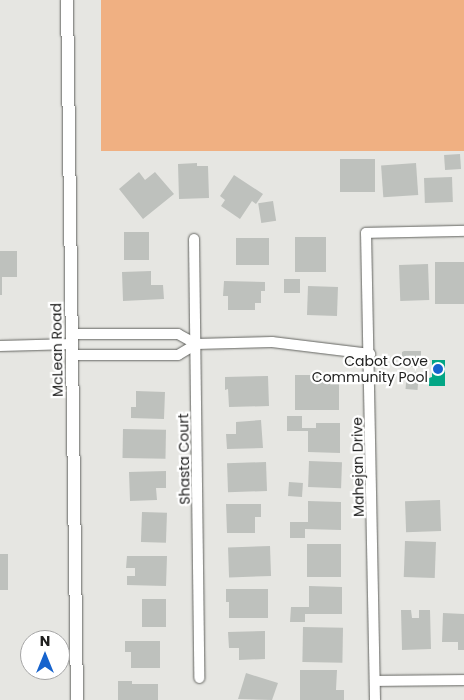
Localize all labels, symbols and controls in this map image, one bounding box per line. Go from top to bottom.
street label: McLean Road [48,303,66,397]
place label: Cabot Cove Community Pool [312,353,428,386]
marker: Cabot Cove Community Pool [432,363,444,375]
street label: Shasta Court [175,413,193,505]
street label: Mahejan Drive [349,417,367,517]
north arrow [20,630,70,680]
text: N [40,631,50,651]

